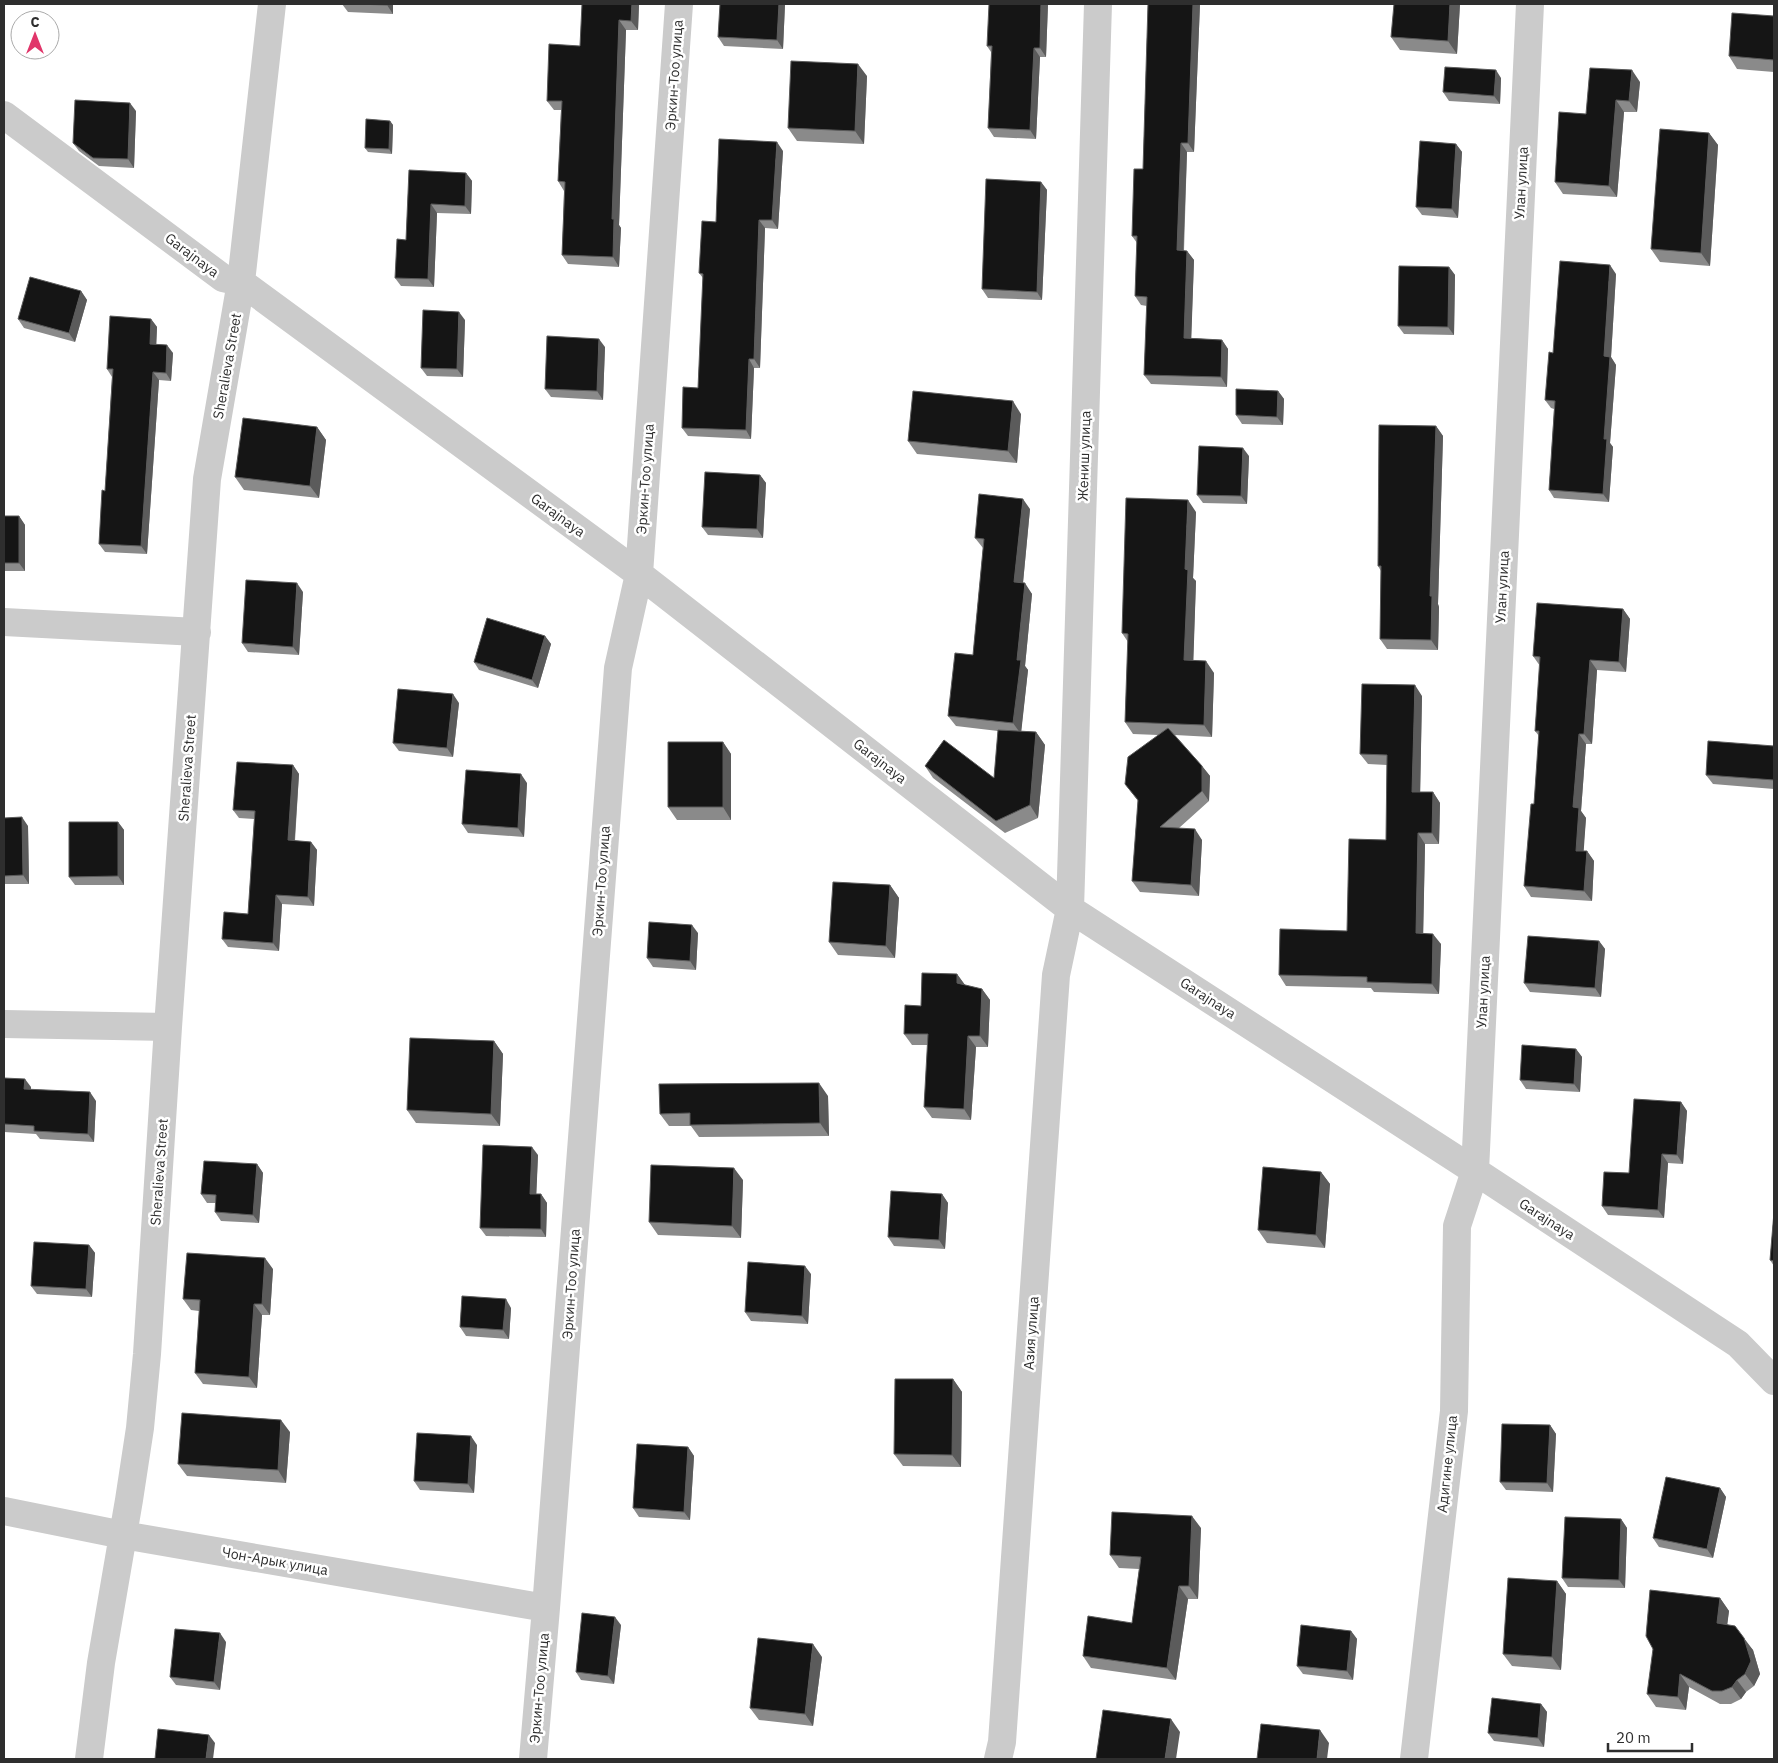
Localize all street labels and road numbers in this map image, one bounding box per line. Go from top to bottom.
street label: Эркин-Тоо улица [661,19,687,131]
street label: Улан улица [1510,145,1532,220]
street label: Garajnaya [161,229,223,281]
street label: Sheralieva Street [209,312,245,420]
street label: Жениш улица [1073,410,1095,502]
street label: Эркин-Тоо улица [632,423,658,535]
street label: Garajnaya [527,489,589,541]
street label: Улан улица [1491,549,1513,624]
street label: Sheralieva Street [174,714,200,822]
street label: Garajnaya [850,735,911,788]
street label: Эркин-Тоо улица [588,825,614,937]
street label: Улан улица [1472,954,1494,1029]
street label: Garajnaya [1177,973,1240,1023]
street label: Sheralieva Street [146,1118,172,1226]
street label: Garajnaya [1516,1194,1579,1244]
street label: Эркин-Тоо улица [558,1228,584,1340]
street label: Азия улица [1019,1295,1043,1370]
street label: Адигине улица [1433,1414,1461,1514]
street label: Чон-Арык улица [221,1543,330,1579]
street label: Эркин-Тоо улица [525,1631,553,1744]

